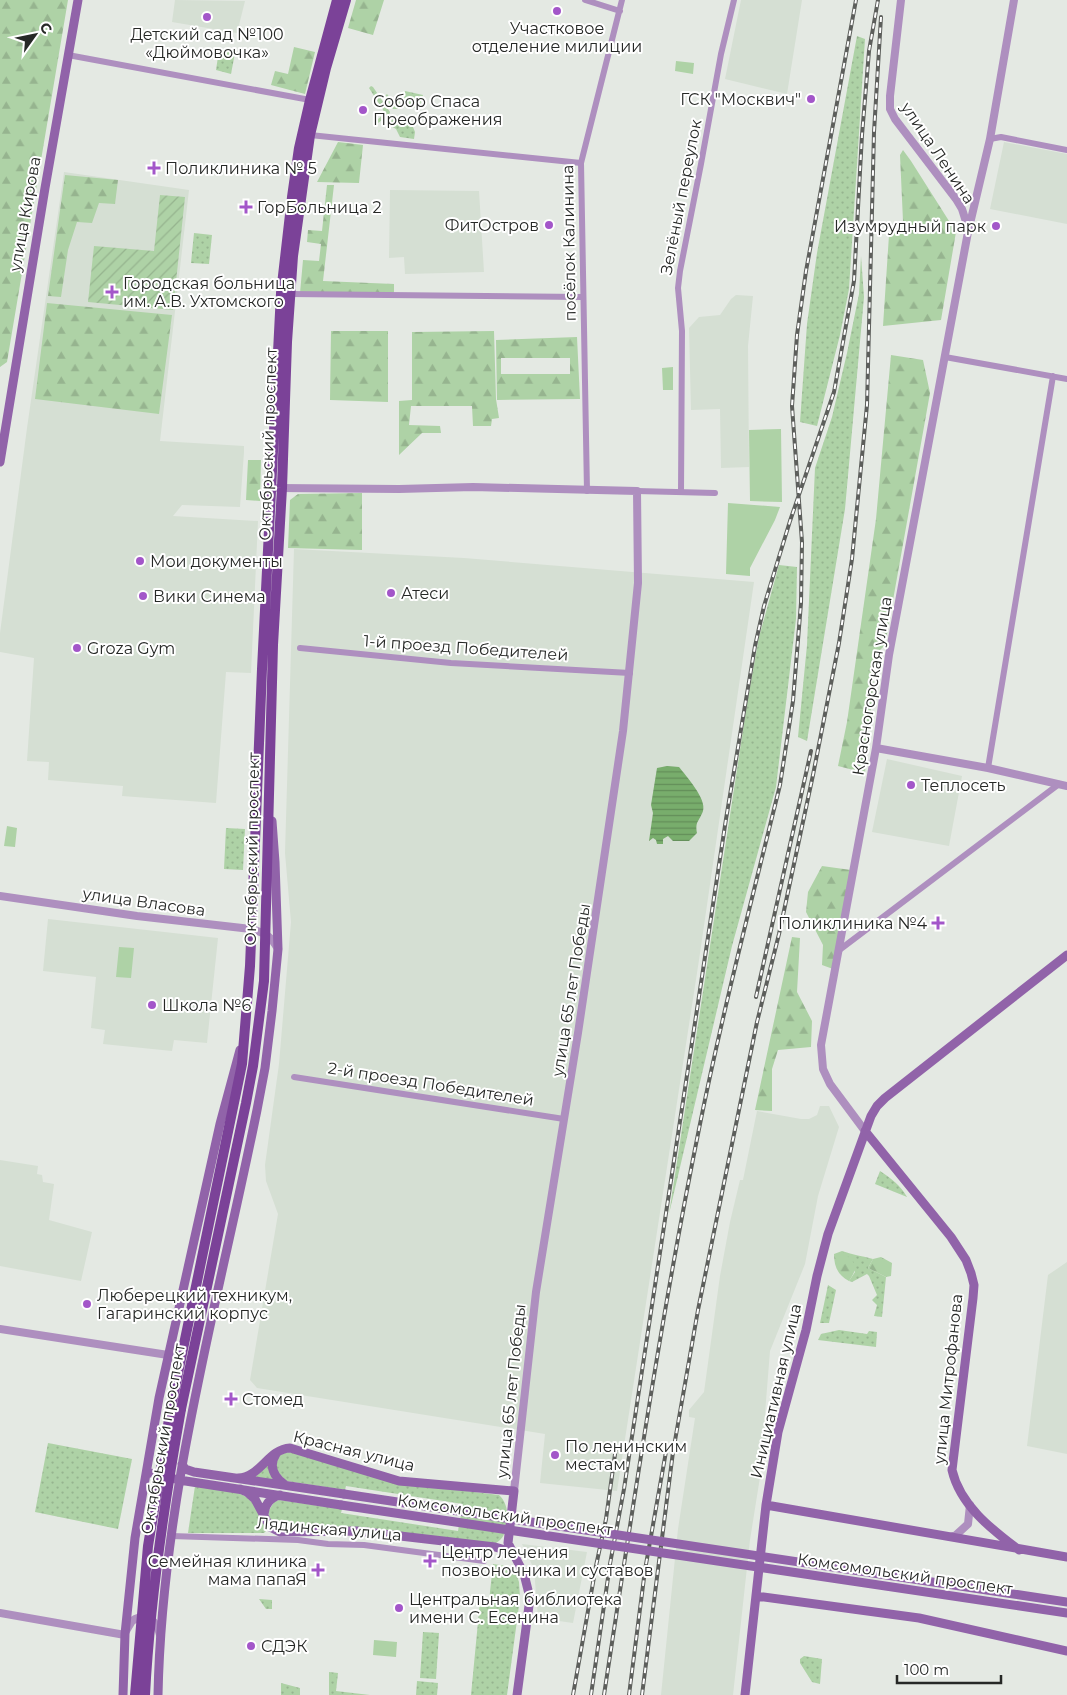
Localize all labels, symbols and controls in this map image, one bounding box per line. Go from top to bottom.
marker: Участковое отделение милиции [551,5,563,17]
north arrow [10,10,60,60]
marker: Детский сад №100 «Дюймовочка» [201,11,213,23]
text: С [36,19,56,37]
place label: Участковое отделение милиции [472,19,642,56]
place label: Детский сад №100 «Дюймовочка» [130,25,284,62]
place label: ГСК "Москвич" [680,90,801,109]
place label: Собор Спаса Преображения [373,92,502,129]
marker: ГСК "Москвич" [805,93,817,105]
street label: улица Ленина [896,98,979,207]
marker: Собор Спаса Преображения [357,104,369,116]
street label: Зелёный переулок [657,117,706,276]
street label: улица Кирова [5,155,44,274]
place label: Поликлиника № 5 [165,159,317,178]
marker: Поликлиника № 5 [147,161,161,175]
street label: посёлок Калинина [558,165,580,321]
place label: ГорБольница 2 [257,198,382,217]
marker: ГорБольница 2 [239,200,253,214]
place label: ФитОстров [445,216,539,235]
place label: Изумрудный парк [834,217,987,236]
marker: ФитОстров [543,219,555,231]
marker: Изумрудный парк [990,220,1002,232]
place label: Городская больница им. А.В. Ухтомского [123,274,295,311]
marker: Городская больница им. А.В. Ухтомского [105,285,119,299]
street label: Октябрьский проспект [255,347,281,541]
place label: Мои документы [150,552,283,571]
marker: Мои документы [134,555,146,567]
place label: Атеси [401,584,449,603]
place label: Вики Синема [153,587,266,606]
marker: Атеси [385,587,397,599]
marker: Вики Синема [137,590,149,602]
street label: Красногорская улица [848,595,896,777]
street label: 1-й проезд Победителей [363,631,569,665]
place label: Groza Gym [87,639,175,658]
marker: Groza Gym [71,642,83,654]
street label: Октябрьский проспект [241,752,263,946]
place label: Теплосеть [921,776,1005,795]
marker: Теплосеть [905,779,917,791]
street label: улица Власова [80,884,207,920]
street label: улица 65 лет Победы [548,902,594,1079]
place label: Поликлиника №4 [778,914,927,933]
marker: Поликлиника №4 [931,916,945,930]
place label: Школа №6 [162,996,252,1015]
marker: Школа №6 [146,999,158,1011]
street label: 2-й проезд Победителей [327,1058,535,1110]
place label: Люберецкий техникум, Гагаринский корпус [97,1286,292,1323]
street label: улица Митрофанова [930,1293,966,1466]
marker: Люберецкий техникум, Гагаринский корпус [81,1298,93,1310]
street label: Инициативная улица [747,1302,805,1480]
street label: улица 65 лет Победы [492,1303,530,1480]
street label: Октябрьский проспект [137,1342,189,1536]
place label: Стомед [242,1390,303,1409]
marker: Стомед [224,1392,238,1406]
street label: Красная улица [291,1427,417,1475]
place label: По ленинским местам [565,1437,687,1474]
marker: По ленинским местам [549,1449,561,1461]
street label: Комсомольский проспект [396,1490,614,1540]
street label: Лядинская улица [256,1513,402,1545]
place label: Центр лечения позвоночника и суставов [441,1543,654,1580]
street label: Комсомольский проспект [796,1549,1014,1599]
place label: Семейная клиника мама папаЯ [148,1552,307,1589]
marker: Центр лечения позвоночника и суставов [423,1554,437,1568]
marker: Семейная клиника мама папаЯ [311,1563,325,1577]
place label: Центральная библиотека имени С. Есенина [409,1590,622,1627]
marker: Центральная библиотека имени С. Есенина [393,1602,405,1614]
place label: СДЭК [261,1637,307,1656]
marker: СДЭК [245,1640,257,1652]
scale bar [897,1652,1001,1684]
text: 100 m [904,1660,949,1679]

